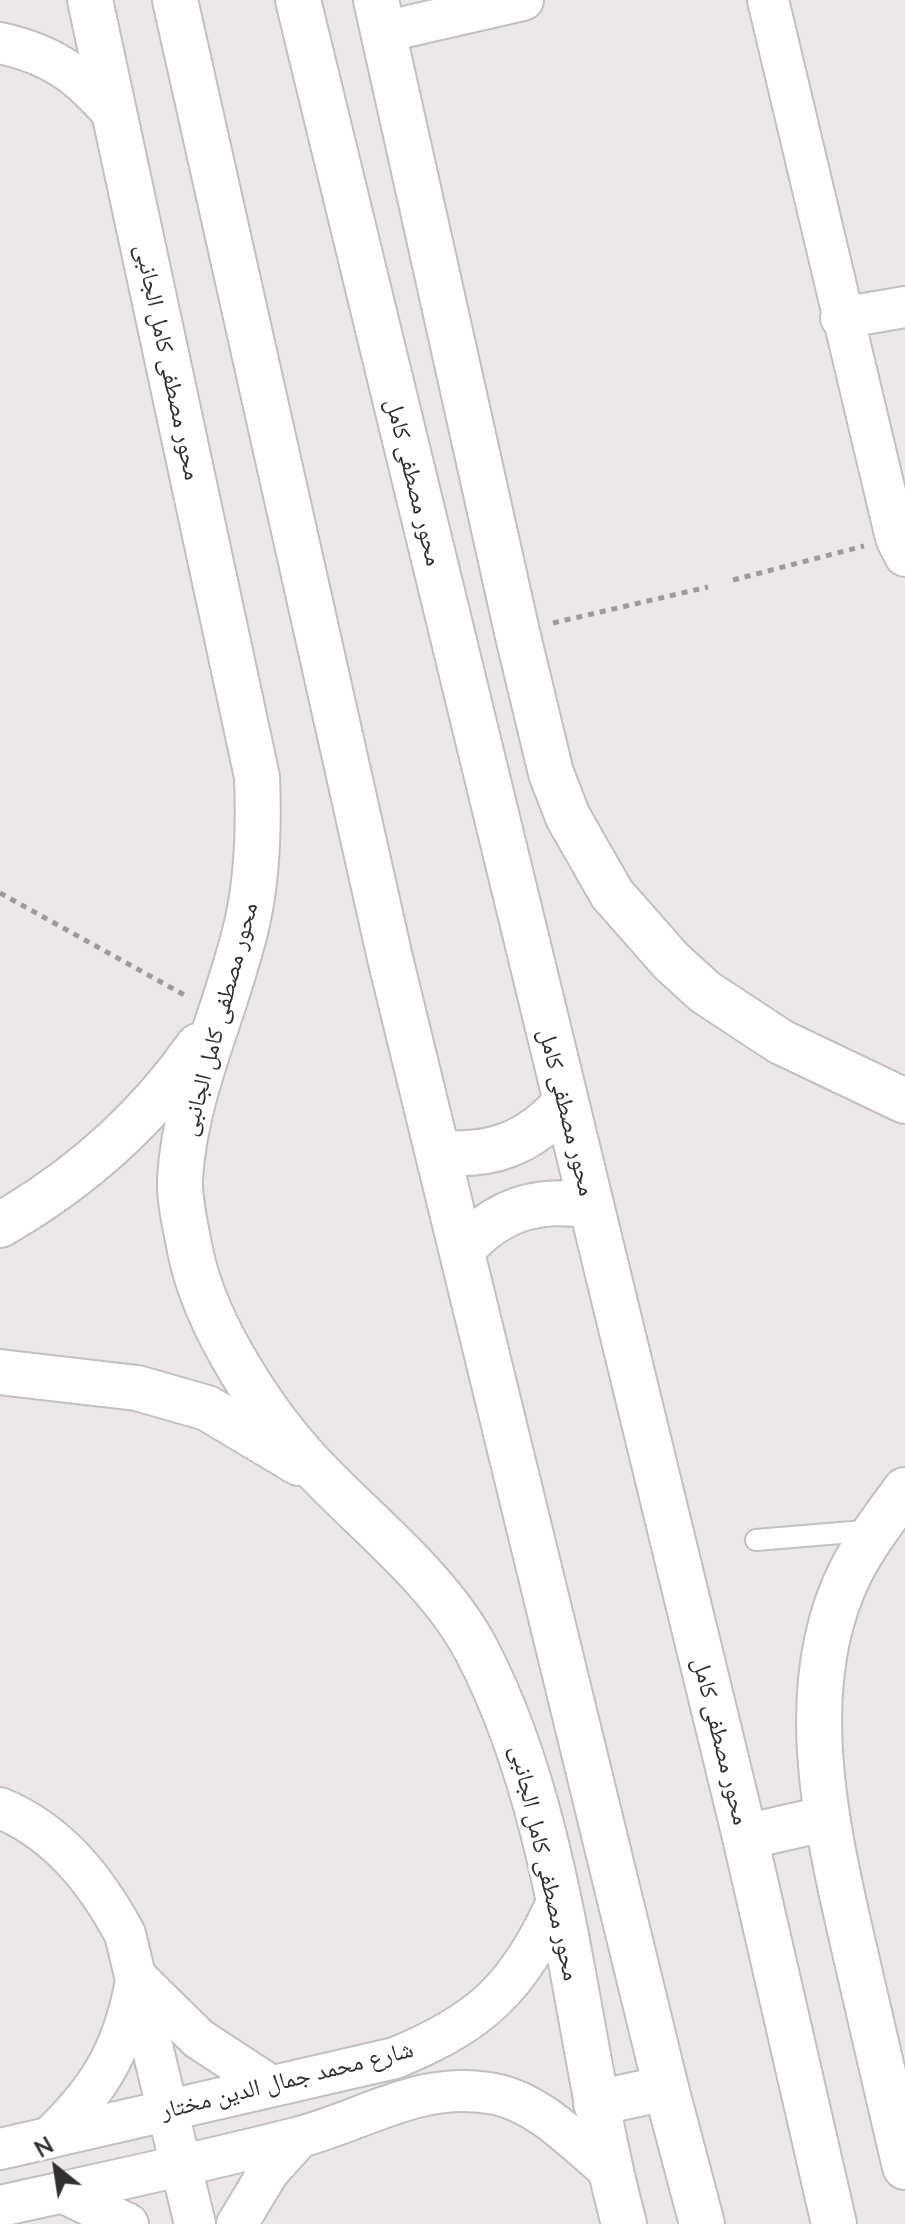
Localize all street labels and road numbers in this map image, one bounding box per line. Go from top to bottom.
street label: محور مصطفى كامل الجانبى [129,241,207,483]
street label: محور مصطفى كامل [379,395,449,569]
street label: محور مصطفى كامل الجانبى [174,899,264,1139]
street label: محور مصطفى كامل [532,1025,602,1199]
street label: محور مصطفى كامل [686,1654,756,1828]
street label: محور مصطفى كامل الجانبى [504,1743,586,1983]
street label: شارع محمد جمال الدين مختار [158,2035,416,2125]

